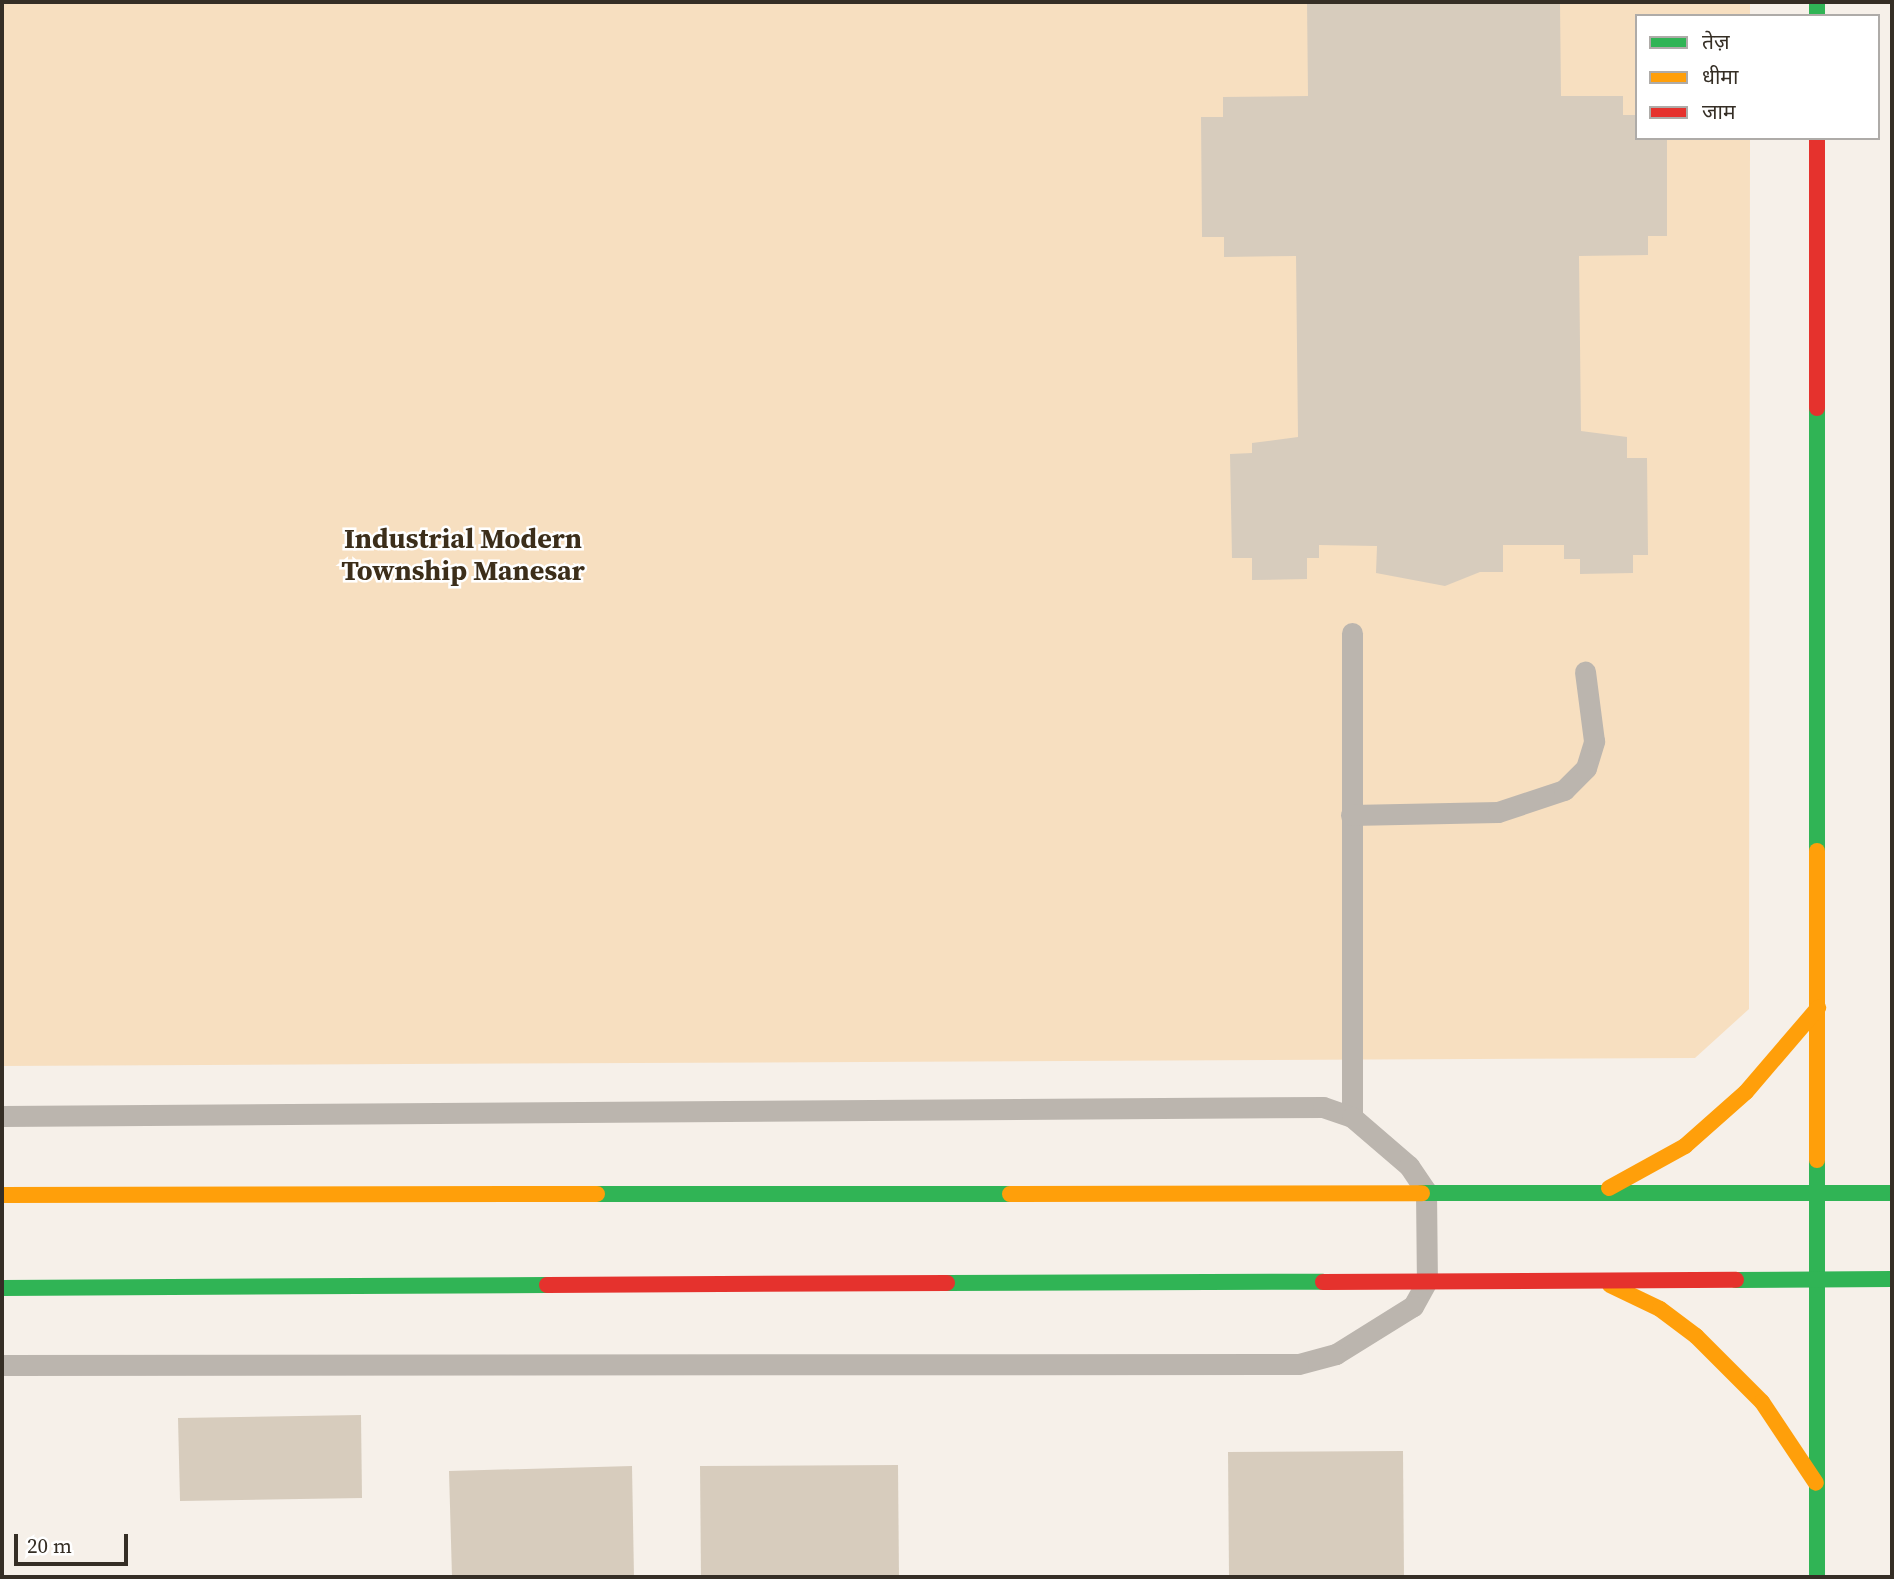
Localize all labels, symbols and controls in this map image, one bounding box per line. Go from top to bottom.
legend [1635,14,1880,140]
text: तेज़ [1702,27,1730,56]
text: धीमा [1702,62,1738,91]
text: जाम [1702,97,1736,126]
district label: Industrial Modern Township Manesar [341,521,585,587]
scale bar [18,1520,131,1564]
text: 20 m [27,1531,72,1560]

